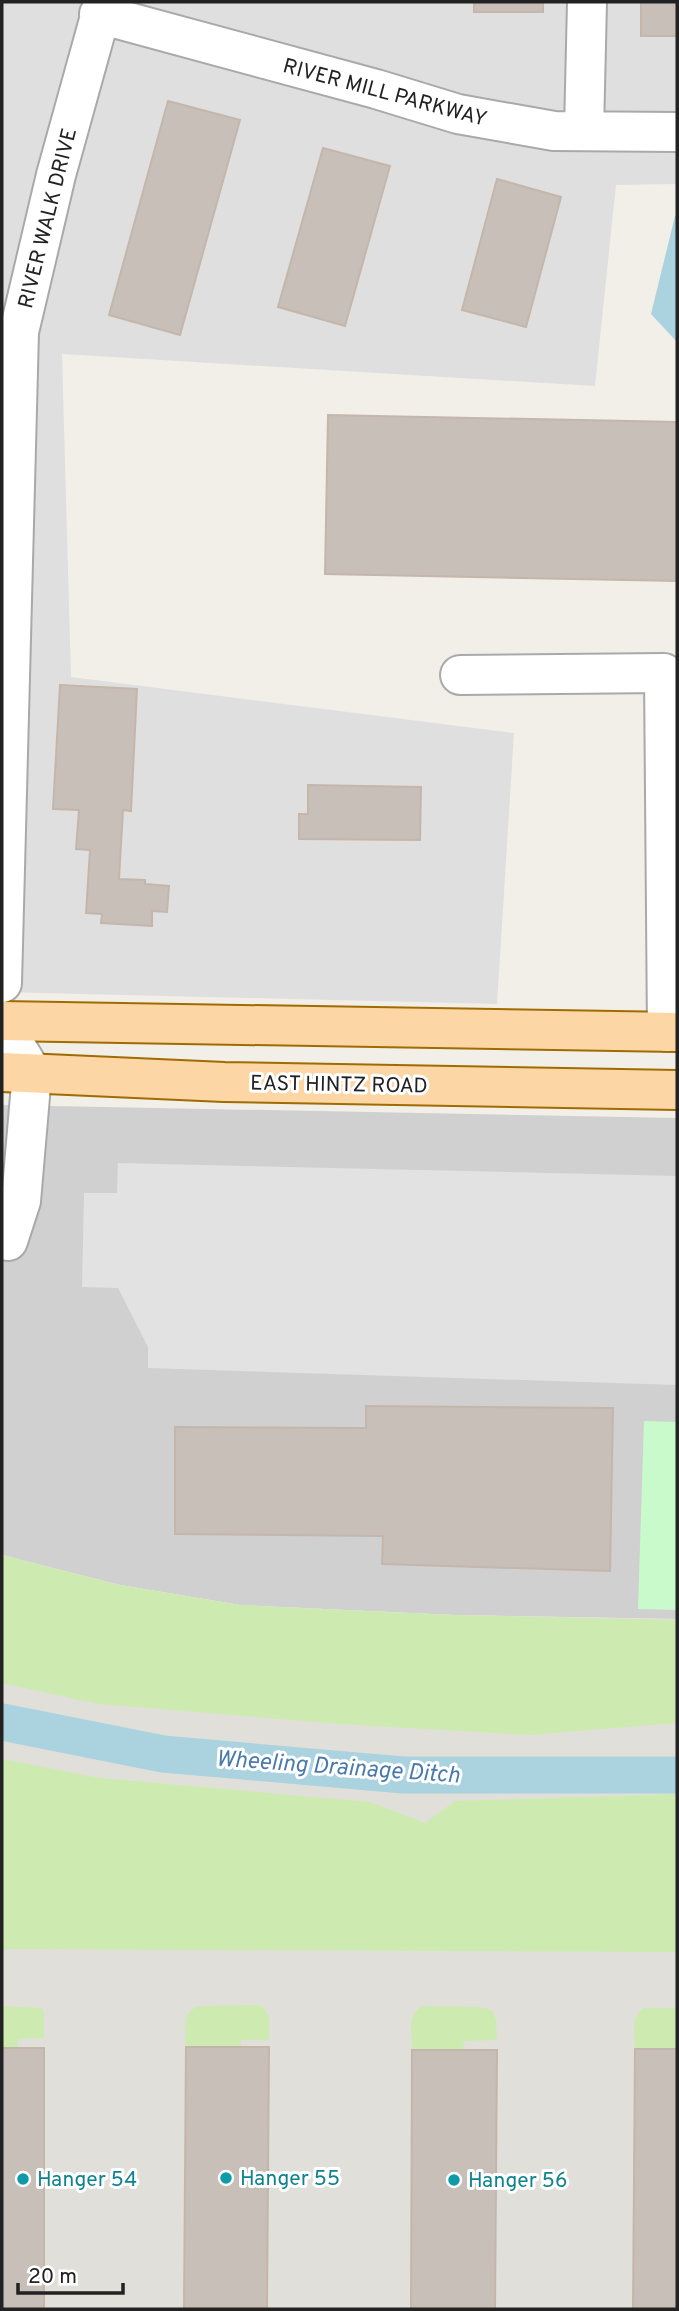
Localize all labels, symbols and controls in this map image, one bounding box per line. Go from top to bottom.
street label: RIVER MILL PARKWAY [280,53,490,134]
street label: RIVER WALK DRIVE [13,125,84,311]
street label: EAST HINTZ ROAD [250,1070,428,1101]
water label: Wheeling Drainage Ditch [215,1746,461,1792]
place label: Hanger 55 [240,2166,340,2193]
place label: Hanger 54 [37,2167,137,2194]
place label: Hanger 56 [468,2168,567,2195]
marker: Hanger 55 [218,2170,234,2186]
marker: Hanger 54 [15,2171,31,2187]
marker: Hanger 56 [446,2172,462,2188]
scale bar [18,2252,122,2296]
text: 20 m [28,2264,77,2291]

